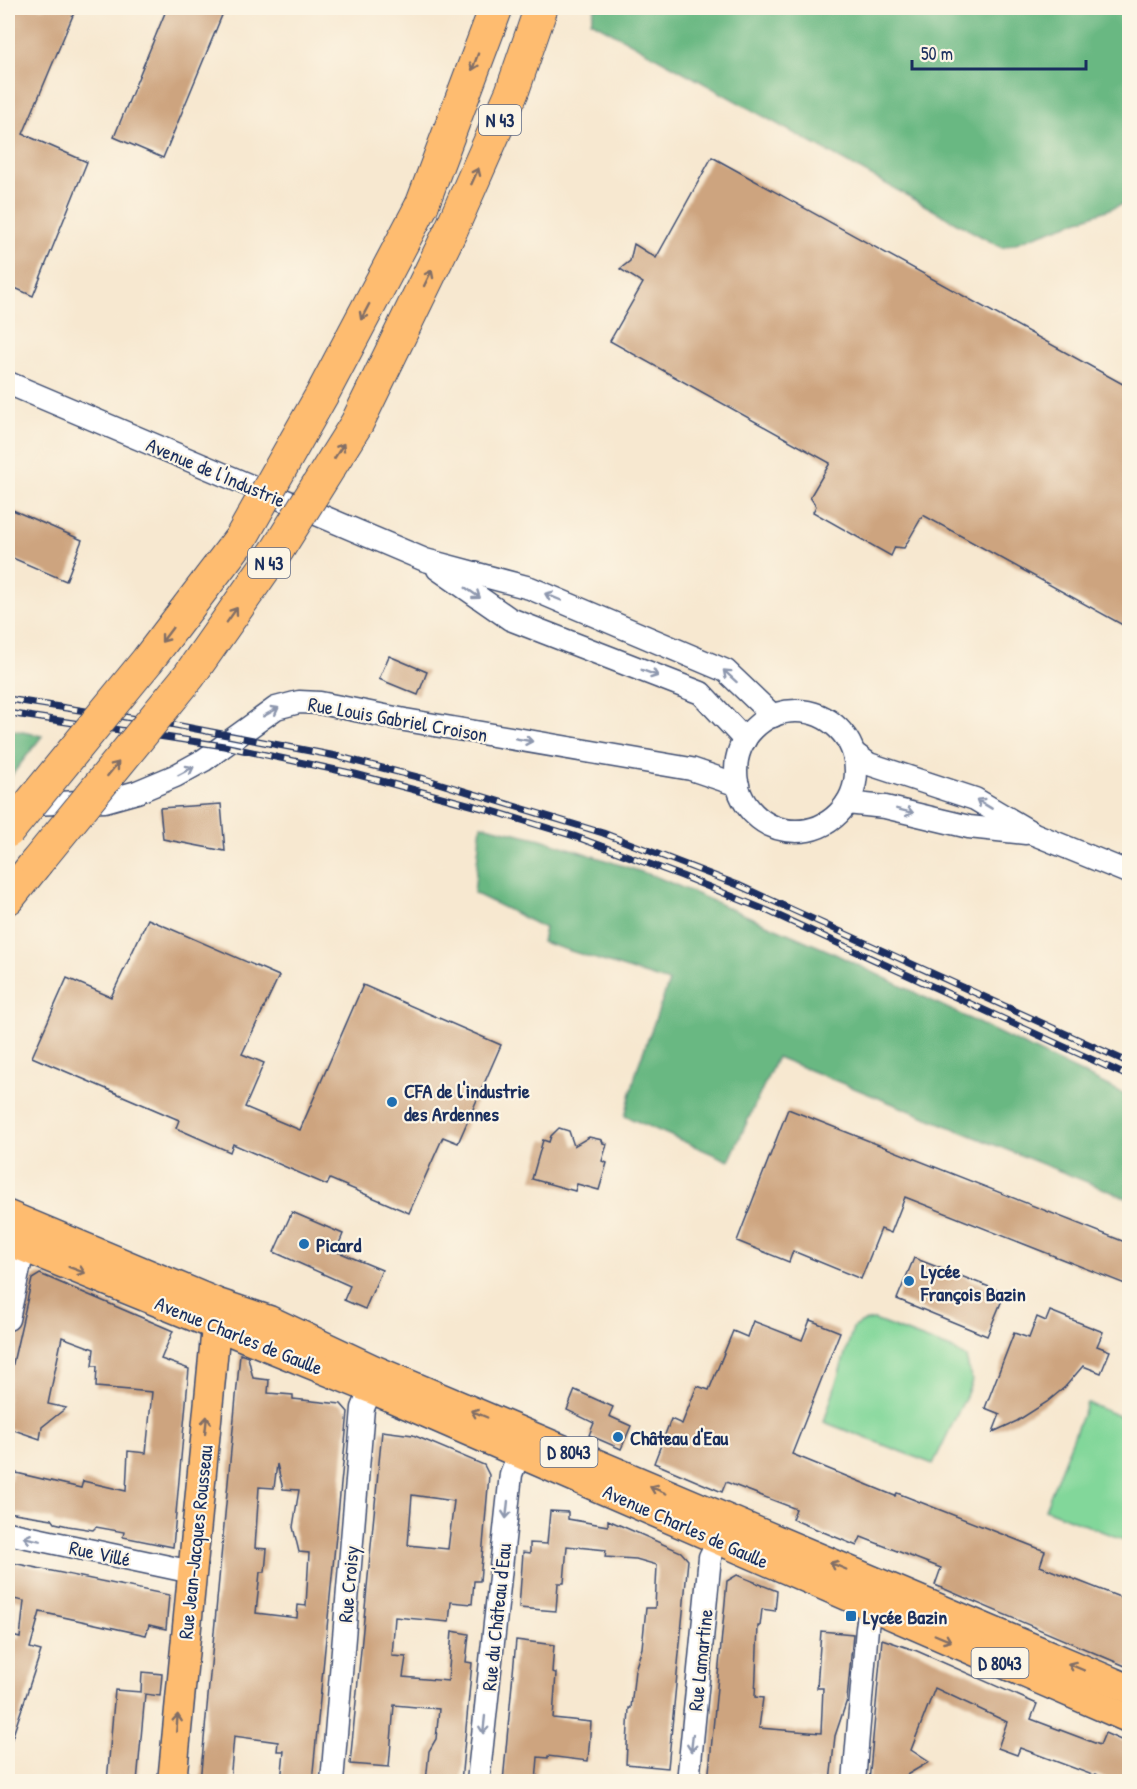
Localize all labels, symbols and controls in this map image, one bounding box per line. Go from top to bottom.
scale bar [912,33,1086,71]
text: 50 m [921,41,953,66]
one-way arrow [469,52,480,71]
road number: N 43 [479,105,521,135]
one-way arrow [470,168,481,186]
one-way arrow [422,269,434,287]
one-way arrow [359,303,370,321]
street label: Avenue de l'Industrie [142,431,290,513]
one-way arrow [333,444,345,460]
road number: N 43 [248,548,290,578]
one-way arrow [464,587,481,599]
one-way arrow [544,591,562,603]
one-way arrow [226,607,238,623]
one-way arrow [161,626,174,642]
one-way arrow [640,668,658,679]
one-way arrow [723,669,738,683]
street label: Rue Louis Gabriel Croison [306,690,490,748]
one-way arrow [262,705,279,717]
one-way arrow [513,735,533,746]
one-way arrow [107,761,120,777]
one-way arrow [177,764,195,776]
one-way arrow [976,797,993,809]
one-way arrow [895,806,914,818]
place label: CFA de l'industrie des Ardennes [404,1077,530,1127]
marker: CFA de l'industrie des Ardennes [385,1095,399,1109]
place label: Picard [316,1231,361,1258]
marker: Picard [297,1237,311,1251]
place label: Lycée François Bazin [920,1257,1026,1307]
one-way arrow [67,1265,86,1276]
marker: Lycée François Bazin [902,1274,916,1288]
street label: Avenue Charles de Gaulle [151,1289,327,1381]
one-way arrow [470,1408,489,1419]
one-way arrow [201,1415,212,1435]
place label: Château d'Eau [630,1424,729,1451]
marker: Château d'Eau [611,1430,625,1444]
road number: D 8043 [540,1437,598,1467]
street label: Rue Jean-Jacques Rousseau [171,1444,219,1640]
street label: Avenue Charles de Gaulle [599,1477,773,1575]
one-way arrow [650,1484,668,1495]
one-way arrow [502,1500,513,1520]
one-way arrow [22,1532,41,1544]
street label: Rue Villé [67,1533,133,1573]
street label: Rue du Château d'Eau [475,1542,517,1692]
street label: Rue Croisy [331,1544,365,1624]
one-way arrow [829,1560,848,1571]
place label: Lycée Bazin [863,1603,947,1631]
street label: Rue Lamartine [681,1608,719,1712]
marker: Lycée Bazin [844,1609,858,1623]
one-way arrow [934,1633,952,1645]
road number: D 8043 [972,1648,1028,1678]
one-way arrow [1067,1661,1085,1672]
one-way arrow [172,1714,183,1734]
one-way arrow [478,1715,489,1735]
one-way arrow [686,1733,697,1753]

